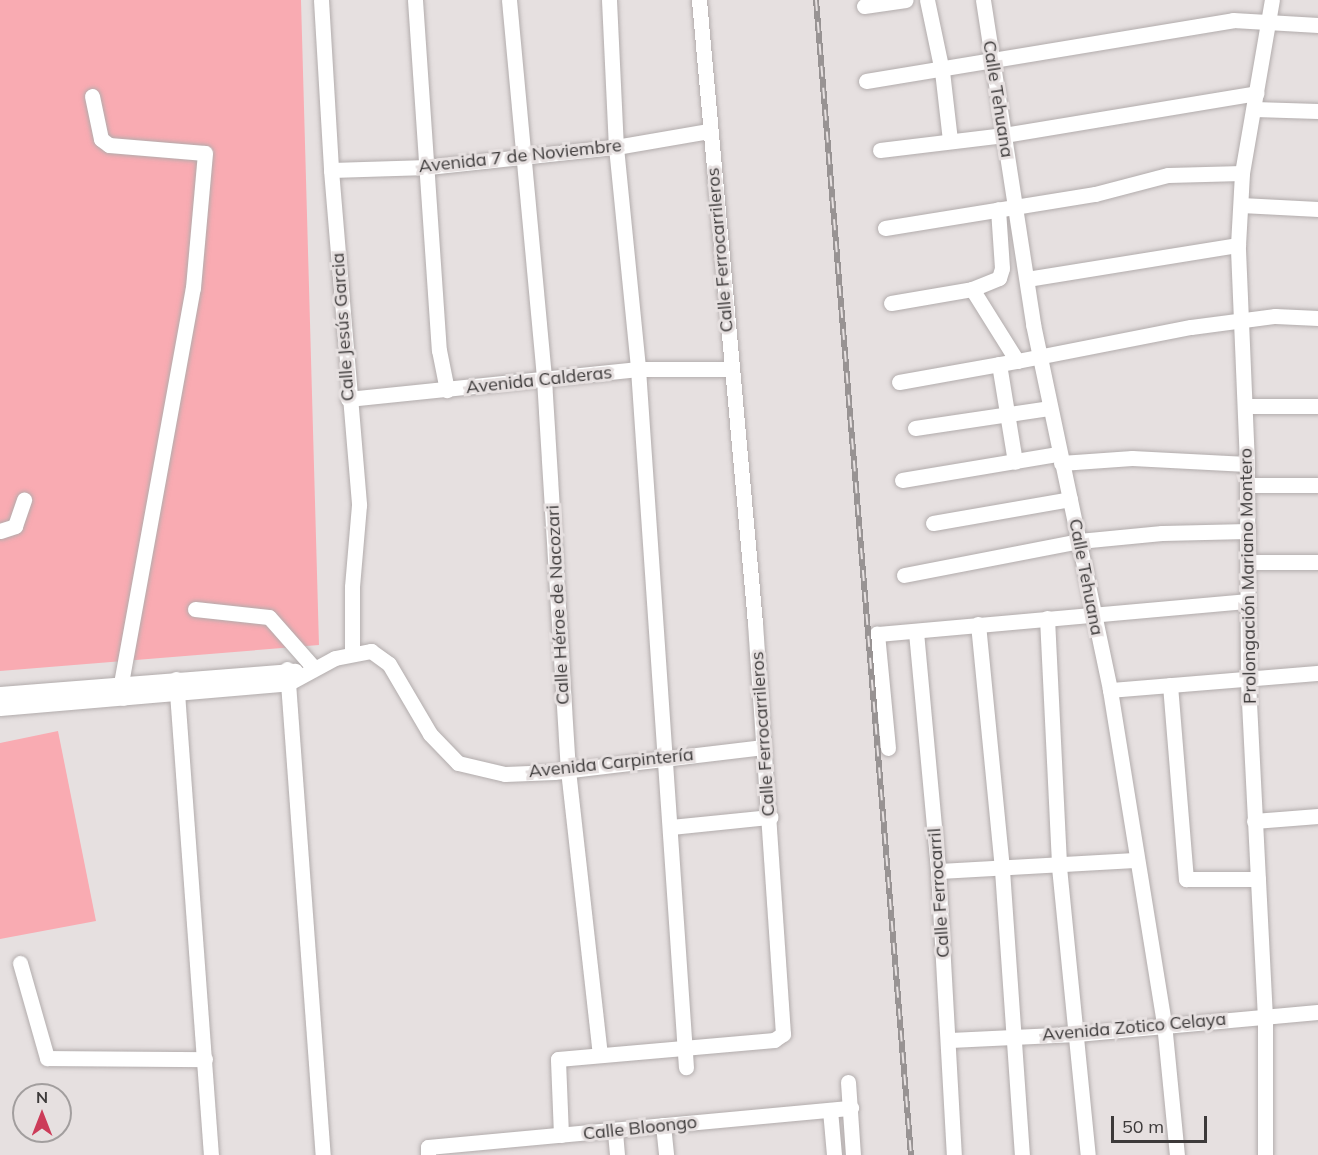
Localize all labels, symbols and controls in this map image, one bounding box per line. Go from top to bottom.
street label: Calle Tehuana [978,39,1018,159]
street label: Avenida 7 de Noviembre [417,135,623,177]
street label: Calle Ferrocarrileros [702,167,738,333]
street label: Calle Jesús Garcia [327,252,359,402]
street label: Avenida Calderas [465,362,613,398]
street label: Prolongación Mariano Montero [1235,448,1261,704]
street label: Calle Héroe de Nacozari [542,505,574,705]
street label: Calle Tehuana [1064,517,1108,637]
street label: Calle Ferrocarrileros [746,651,780,817]
street label: Avenida Carpintería [527,744,695,782]
street label: Calle Ferrocarril [924,827,954,959]
street label: Avenida Zotico Celaya [1041,1008,1227,1046]
north arrow [12,1083,72,1143]
text: N [36,1087,48,1107]
scale bar [1114,1104,1210,1142]
street label: Calle Bloongo [582,1111,698,1145]
text: 50 m [1122,1115,1164,1138]

